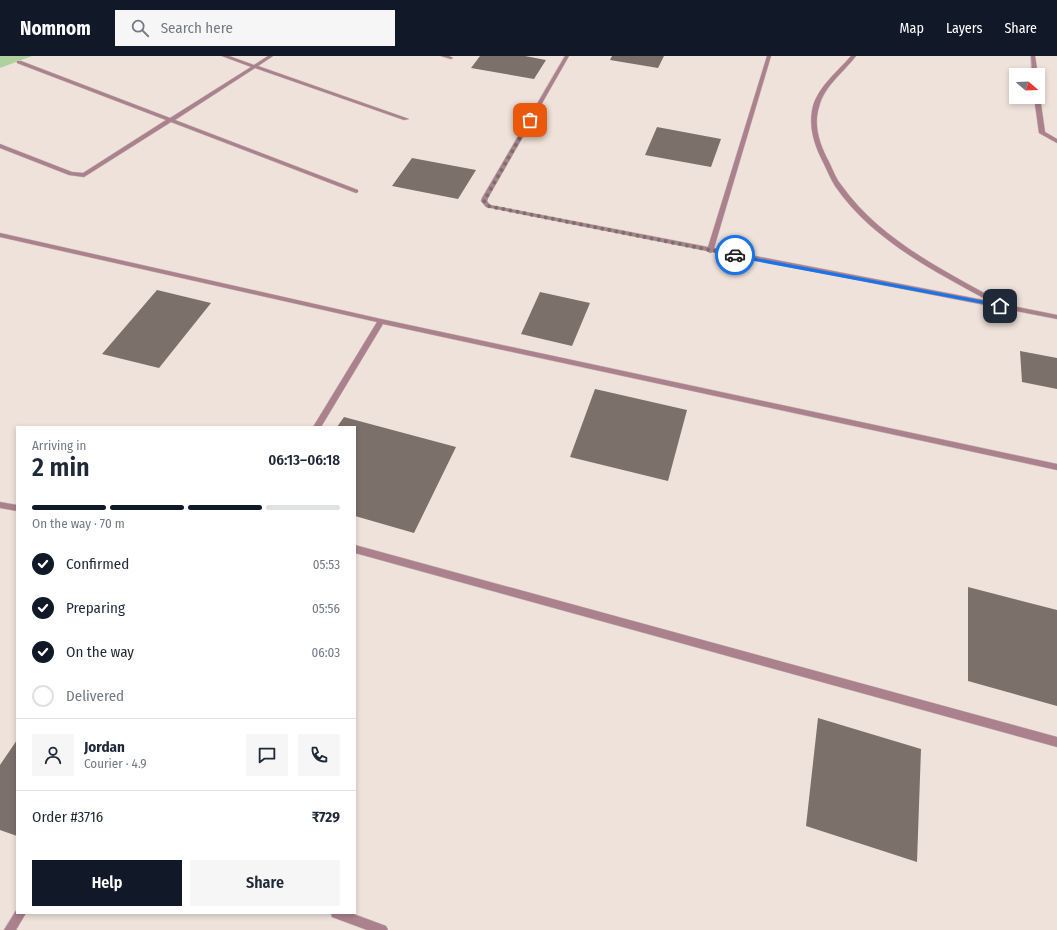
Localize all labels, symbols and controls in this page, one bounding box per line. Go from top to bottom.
search box [115,10,395,46]
text: Nomnom [20,17,91,40]
icon: search [129,17,151,39]
text: Search here [161,19,233,37]
text: Map [900,20,924,37]
text: Layers [946,20,982,37]
text: Share [1004,20,1037,37]
north arrow [1009,68,1045,104]
map controls [1009,68,1045,104]
pin [513,103,547,137]
icon: bag [519,109,541,131]
courier [715,235,755,275]
icon: car [724,244,746,266]
pin [983,289,1017,323]
icon: home [989,295,1011,317]
text: Arriving in [32,438,86,453]
text: 06:13–06:18 [268,451,340,469]
text: 2 min [32,452,90,483]
text: On the way · 70 m [32,516,125,531]
icon: check [32,553,54,575]
text: Confirmed [66,555,129,573]
text: 05:53 [313,557,340,572]
icon: check [32,597,54,619]
text: Preparing [66,599,125,617]
text: 05:56 [312,601,340,616]
icon: check [32,641,54,663]
text: On the way [66,643,134,661]
text: 06:03 [312,645,340,660]
text: Delivered [66,687,124,705]
button: person [32,734,74,776]
button: chat [246,734,288,776]
button: phone [298,734,340,776]
text: Jordan [84,738,125,756]
text: Courier · 4.9 [84,756,147,771]
text: Order #3716 [32,808,103,826]
text: ₹729 [312,808,340,826]
button: Help [32,860,182,906]
button: Share [190,860,340,906]

